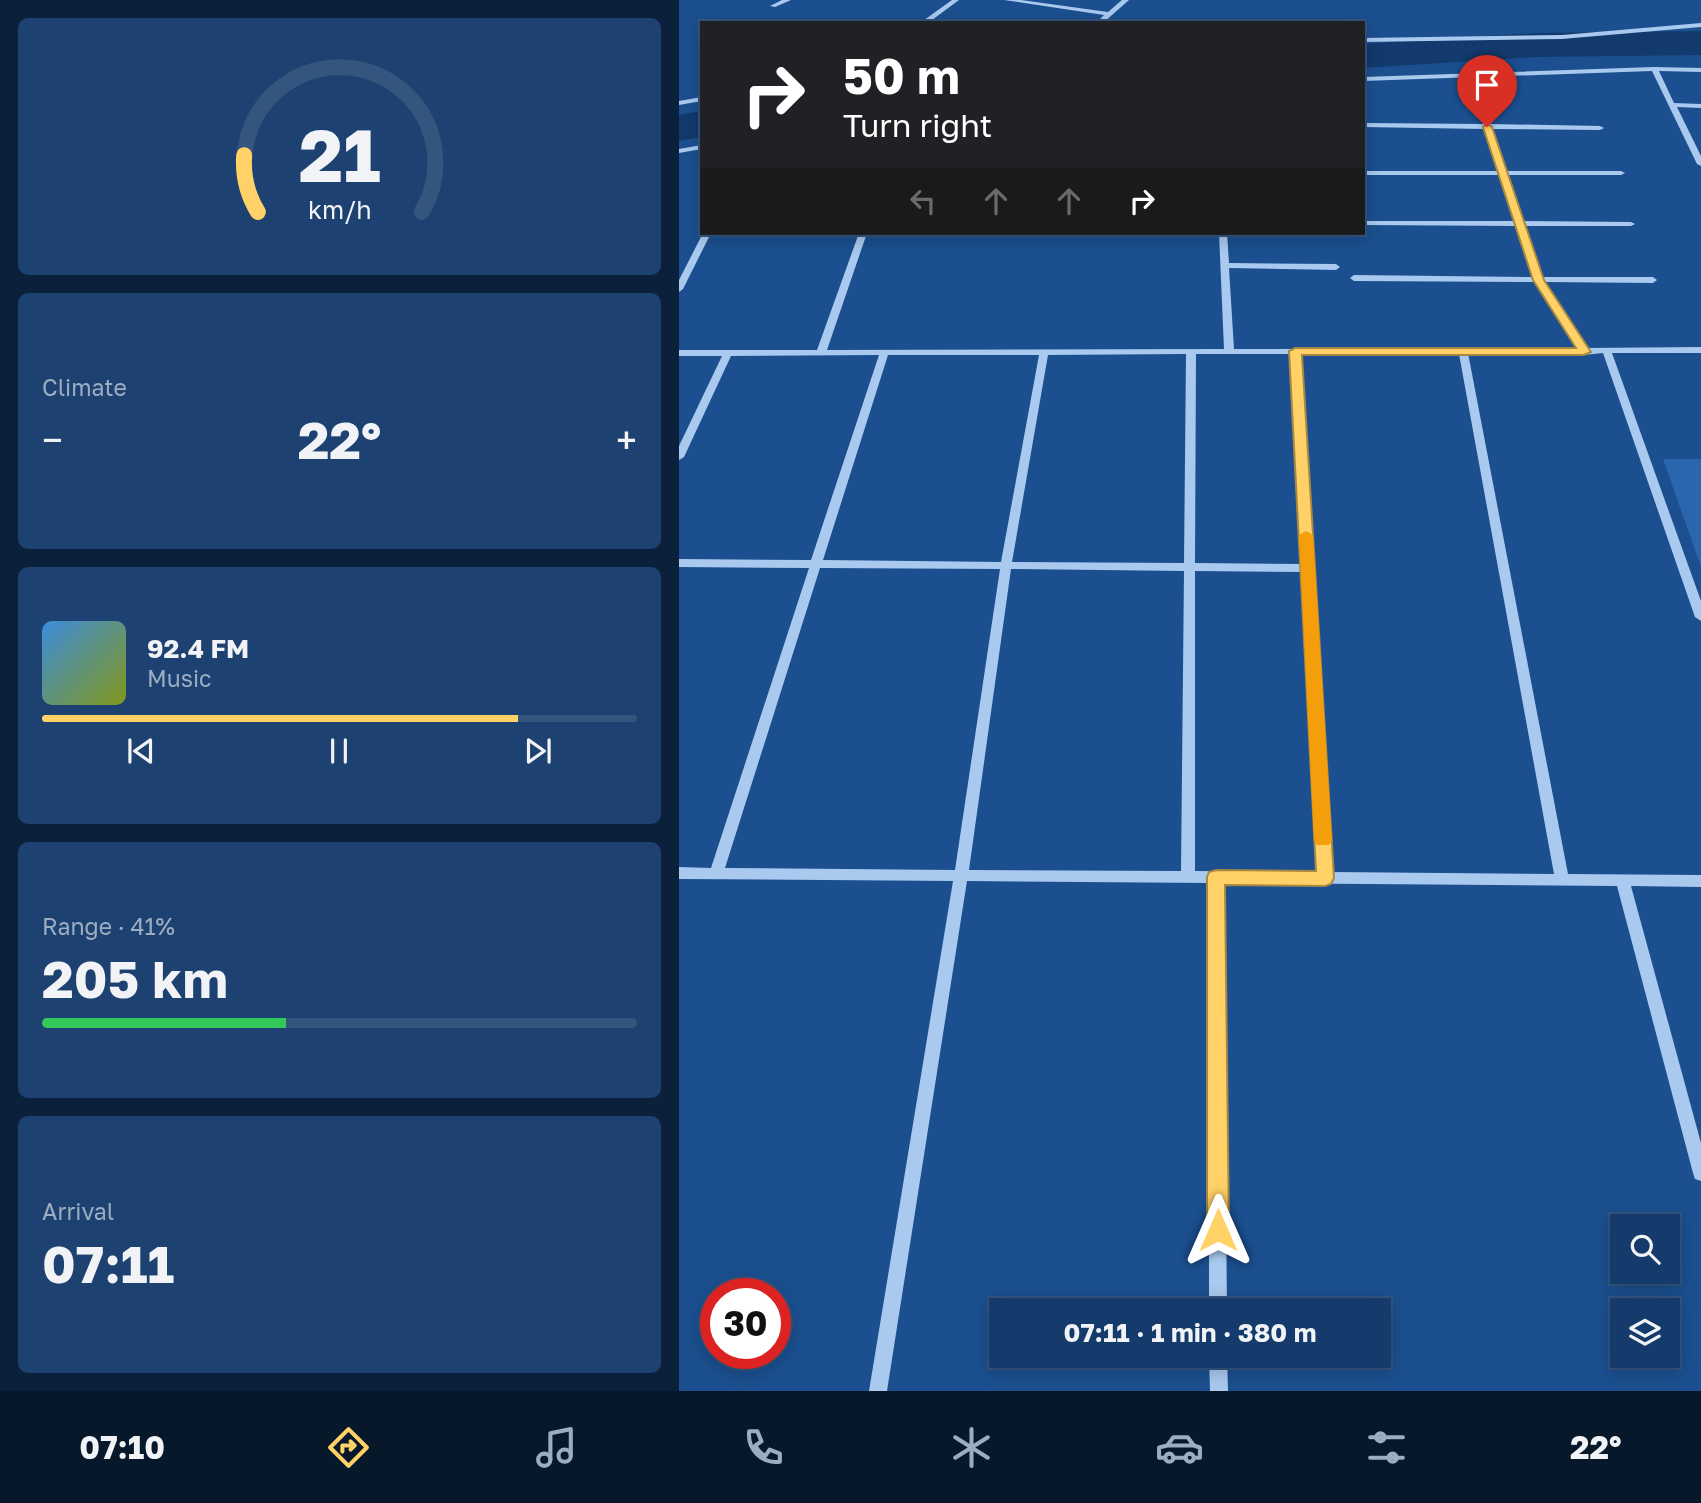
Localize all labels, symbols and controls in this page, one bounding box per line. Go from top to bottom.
text: 50 m [843,46,960,105]
icon: right [728,49,819,140]
pin [1457,55,1517,127]
icon: arrive [1468,66,1506,104]
text: Turn right [843,106,992,144]
text: 21 [299,112,380,199]
icon: left [904,182,942,220]
icon: ahead [977,182,1015,220]
icon: ahead [1050,182,1088,220]
icon: right [1123,182,1161,220]
text: km/h [308,194,371,225]
text: Climate [42,373,127,401]
text: 22° [298,408,381,470]
text: − [42,417,63,462]
text: + [616,417,637,462]
text: 92.4 FM [147,633,249,664]
text: Music [147,664,212,692]
icon: previous [122,732,160,770]
icon: pause [320,732,358,770]
icon: next [519,732,557,770]
text: Range · 41% [42,912,175,940]
text: 205 km [42,947,228,1009]
position arrow [1181,1193,1255,1267]
text: Arrival [42,1197,114,1225]
map controls [1610,1214,1680,1368]
button: search [1610,1214,1680,1284]
text: 07:11 [42,1232,174,1294]
speed limit sign: 30 [700,1278,791,1369]
button: layers [1610,1298,1680,1368]
text: 07:11 · 1 min · 380 m [1064,1317,1316,1348]
icon: directions [324,1423,373,1472]
icon: music [532,1423,581,1472]
icon: phone [739,1423,788,1472]
icon: climate [947,1423,996,1472]
icon: car [1155,1423,1204,1472]
icon: filters [1362,1423,1411,1472]
text: 07:10 [79,1428,165,1466]
text: 22° [1570,1428,1622,1466]

